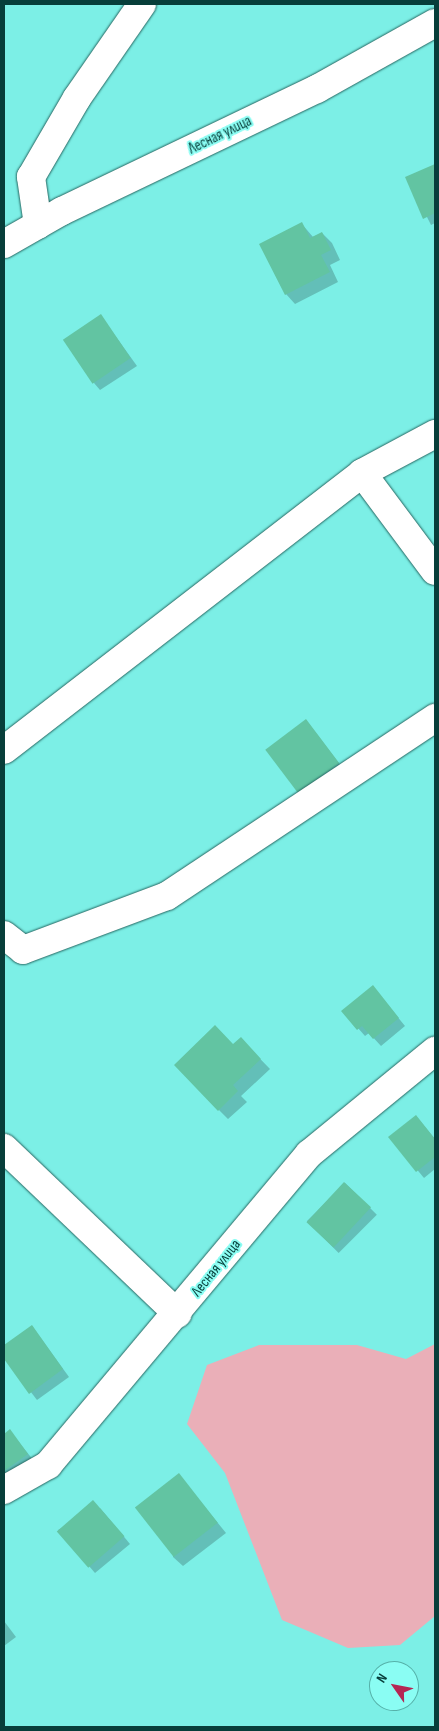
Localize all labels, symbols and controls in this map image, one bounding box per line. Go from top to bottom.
street label: Лесная улица [185,112,255,158]
street label: Лесная улица [188,1236,244,1300]
north arrow [369,1661,419,1711]
text: N [373,1670,391,1686]

